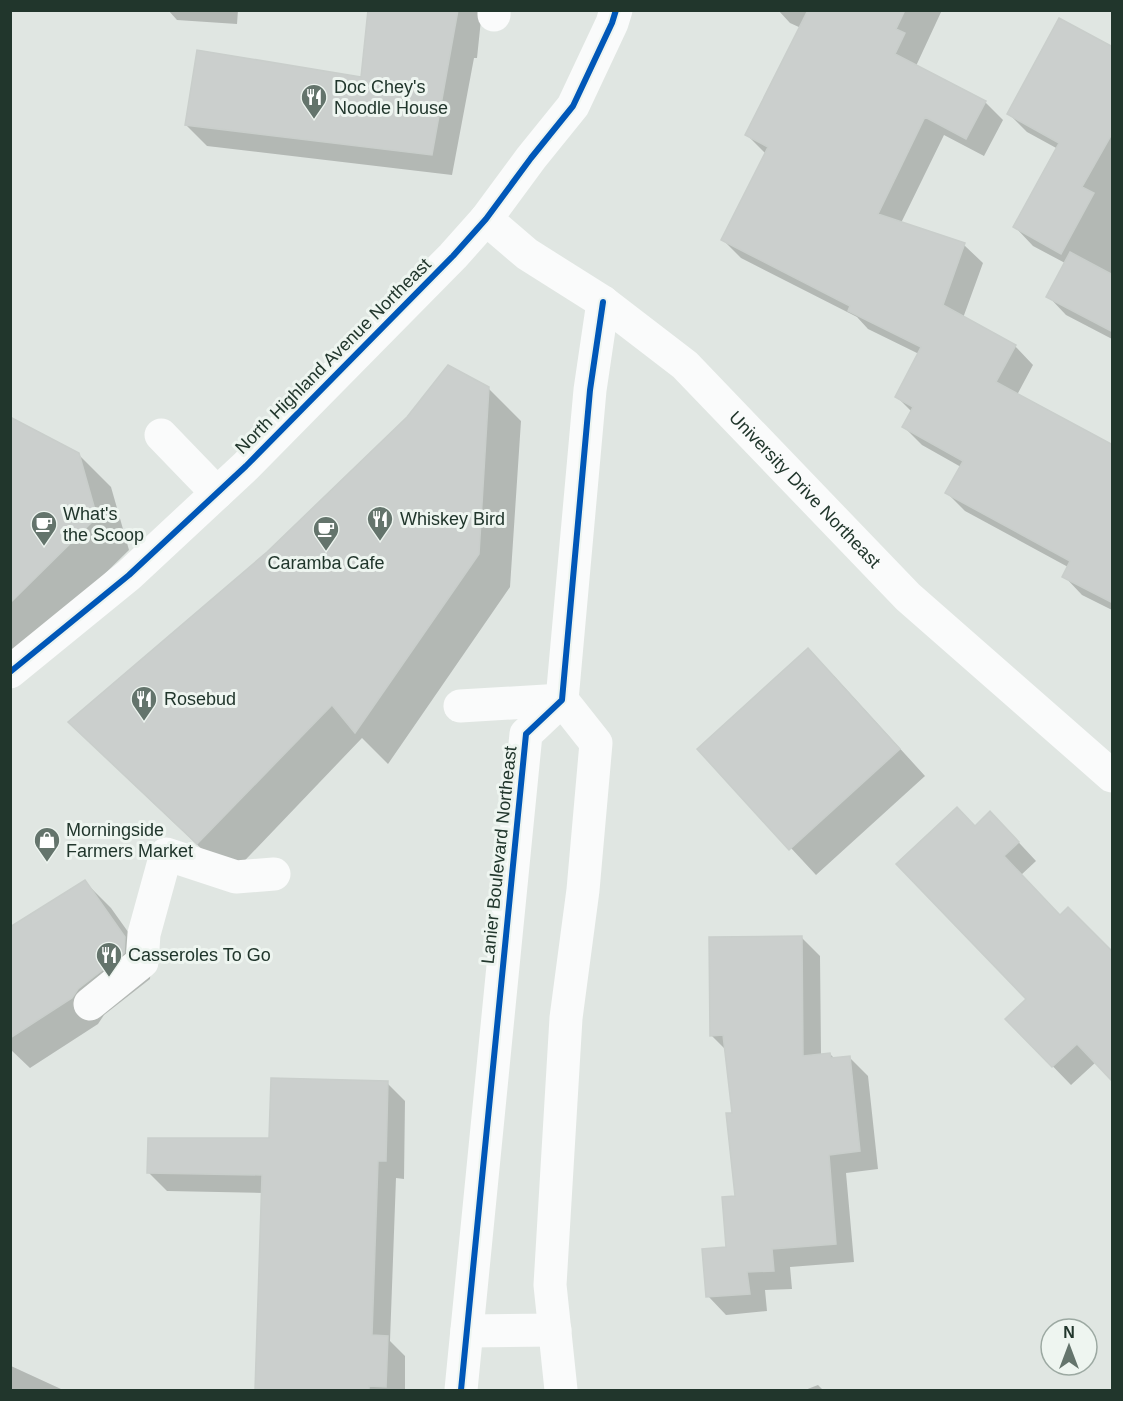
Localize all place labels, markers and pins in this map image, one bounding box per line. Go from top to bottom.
place label: Doc Chey's Noodle House [334,77,448,118]
restaurant icon: Doc Chey's Noodle House [299,82,329,120]
place label: What's the Scoop [63,504,144,545]
restaurant icon: Whiskey Bird [365,504,395,542]
cafe icon: What's the Scoop [29,509,59,547]
place label: Whiskey Bird [400,509,505,529]
cafe icon: Caramba Cafe [311,514,341,552]
place label: Caramba Cafe [267,553,385,573]
restaurant icon: Rosebud [129,684,159,722]
place label: Rosebud [164,689,236,709]
place label: Morningside Farmers Market [66,820,193,861]
shop icon: Morningside Farmers Market [32,825,62,863]
restaurant icon: Casseroles To Go [94,940,124,978]
place label: Casseroles To Go [128,945,271,965]

